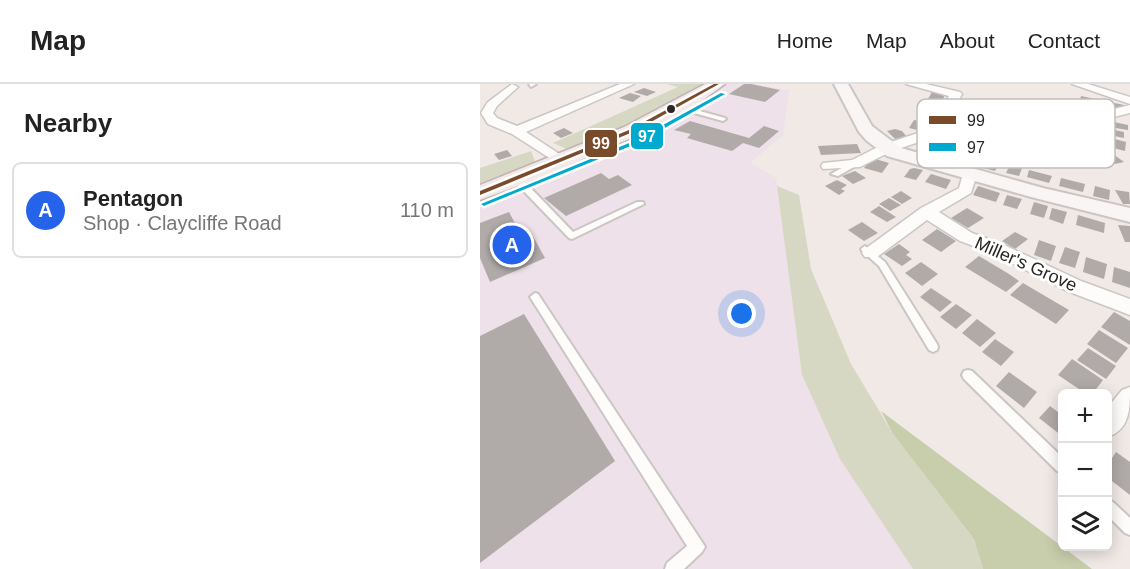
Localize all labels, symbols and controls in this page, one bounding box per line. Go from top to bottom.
text: Map [30,25,86,56]
text: Home [777,29,833,52]
text: Map [866,29,907,52]
text: About [940,29,995,52]
text: Contact [1028,29,1100,52]
legend [917,99,1115,168]
unlabelled marker [665,103,677,115]
text: Nearby [24,108,112,138]
text: 99 [967,112,985,129]
line badge: 97 [630,122,664,150]
text: 97 [638,128,656,145]
line badge: 99 [584,129,618,158]
text: 99 [592,135,610,152]
text: 97 [967,139,985,156]
text: Pentagon [83,186,183,211]
text: A [38,199,53,221]
text: 110 m [400,199,454,221]
text: Shop · Claycliffe Road [83,212,282,234]
pin: A [492,222,531,268]
street label: Miller's Grove [972,233,1080,295]
your location [727,299,756,328]
map controls [1058,389,1112,551]
button: + [1058,389,1112,443]
button: − [1058,443,1112,497]
button: layers [1058,497,1112,551]

